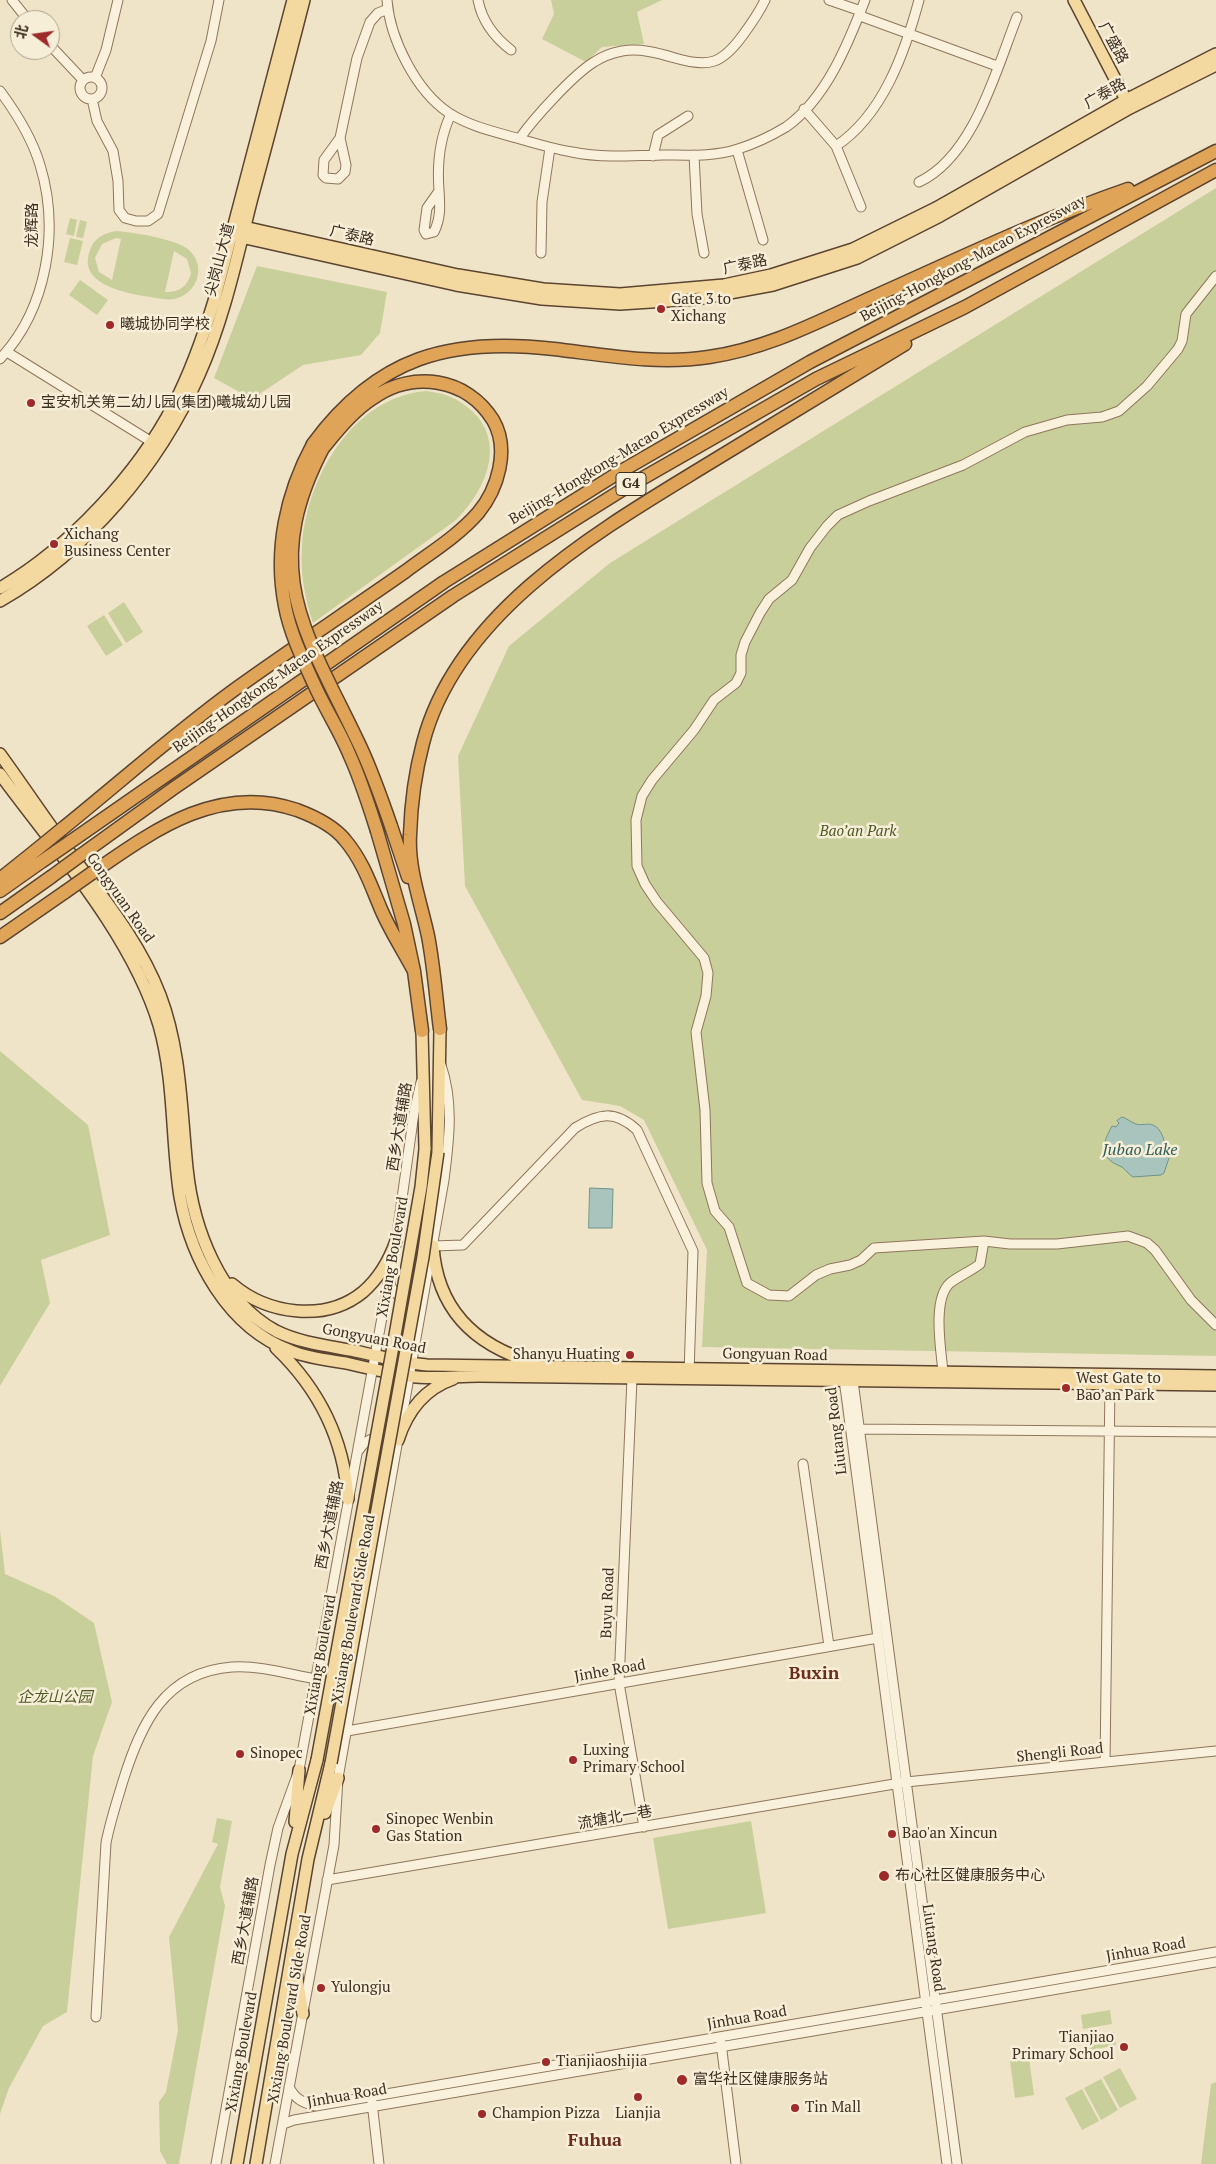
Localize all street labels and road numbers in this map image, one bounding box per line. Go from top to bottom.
street label: 广盛路 [1094,19,1132,67]
street label: 广泰路 [1081,75,1129,113]
street label: Beijing-Hongkong-Macao Expressway [857,192,1089,326]
street label: 龙辉路 [24,203,42,247]
street label: 尖岗山大道 [202,221,238,299]
street label: 广泰路 [328,222,376,250]
street label: 广泰路 [721,252,769,278]
street label: Beijing-Hongkong-Macao Expressway [506,383,732,529]
road number: G4 [616,472,646,496]
street label: Beijing-Hongkong-Macao Expressway [169,597,387,757]
street label: Gongyuan Road [82,850,158,946]
street label: 西乡大道辅路 [384,1081,416,1173]
street label: Xixiang Boulevard [374,1195,412,1319]
street label: Gongyuan Road [321,1320,427,1358]
street label: Gongyuan Road [722,1345,828,1365]
street label: Liutang Road [823,1386,851,1476]
street label: 西乡大道辅路 [313,1479,347,1571]
street label: Xixiang Boulevard Side Road [329,1513,379,1705]
street label: Buyu Road [598,1567,618,1639]
street label: Xixiang Boulevard [302,1593,340,1717]
street label: Jinhe Road [573,1656,647,1686]
street label: Shengli Road [1016,1739,1104,1767]
street label: 流塘北一巷 [577,1803,653,1833]
street label: 西乡大道辅路 [229,1875,263,1967]
street label: Liutang Road [918,1903,948,1993]
street label: Xixiang Boulevard Side Road [265,1913,315,2105]
street label: Jinhua Road [1105,1934,1187,1966]
street label: Xixiang Boulevard [223,1990,261,2114]
street label: Jinhua Road [706,2002,788,2034]
street label: Jinhua Road [306,2080,388,2112]

